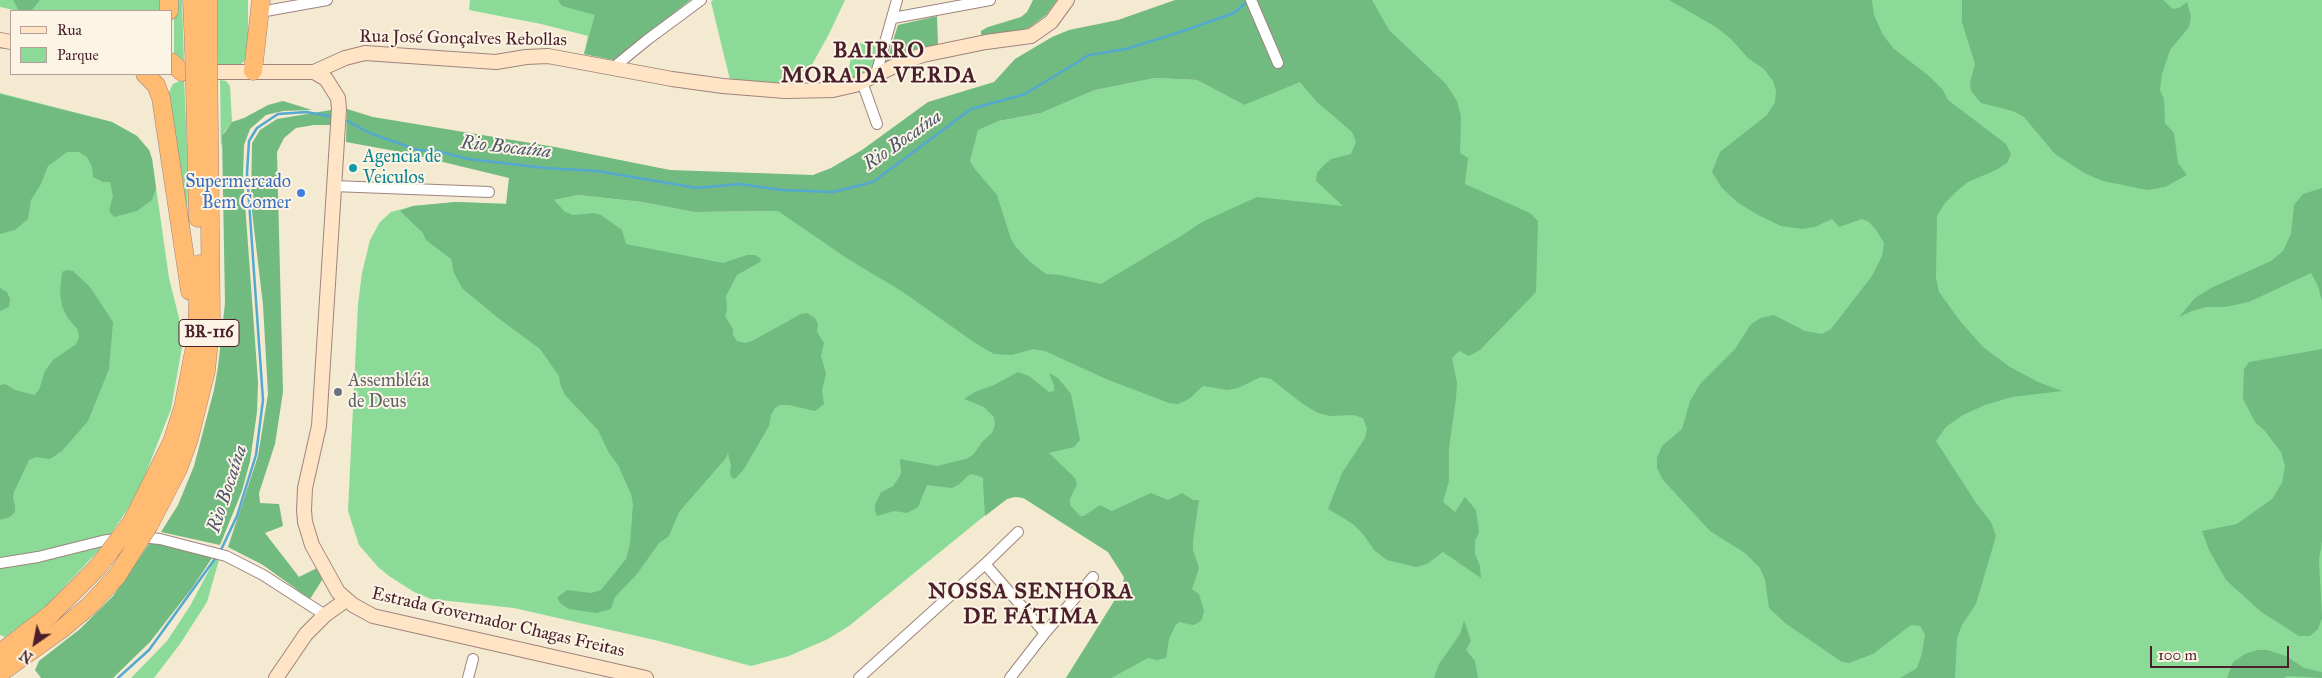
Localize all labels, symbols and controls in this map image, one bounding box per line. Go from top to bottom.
legend [10,10,172,75]
text: Rua [57,21,82,39]
street label: Rua José Gonçalves Rebollas [359,26,567,52]
district label: BAIRRO MORADA VERDA [779,39,979,90]
text: Parque [57,46,99,64]
water label: Rio Bocaína [859,106,947,176]
water label: Rio Bocaína [460,132,552,164]
place label: Agencia de Veiculos [363,147,441,190]
marker: Agencia de Veiculos [347,162,359,174]
place label: Supermercado Bem Comer [185,172,291,214]
marker: Supermercado Bem Comer [295,187,307,199]
road number: BR-116 [179,319,239,346]
place label: Assembléia de Deus [348,371,429,414]
marker: Assembléia de Deus [332,386,344,398]
water label: Rio Bocaína [203,443,253,535]
district label: NOSSA SENHORA DE FÁTIMA [926,580,1136,632]
street label: Estrada Governador Chagas Freitas [369,583,627,663]
north arrow [10,618,60,668]
scale bar [2152,636,2291,668]
text: N [17,646,36,666]
text: 100 m [2158,646,2197,664]

